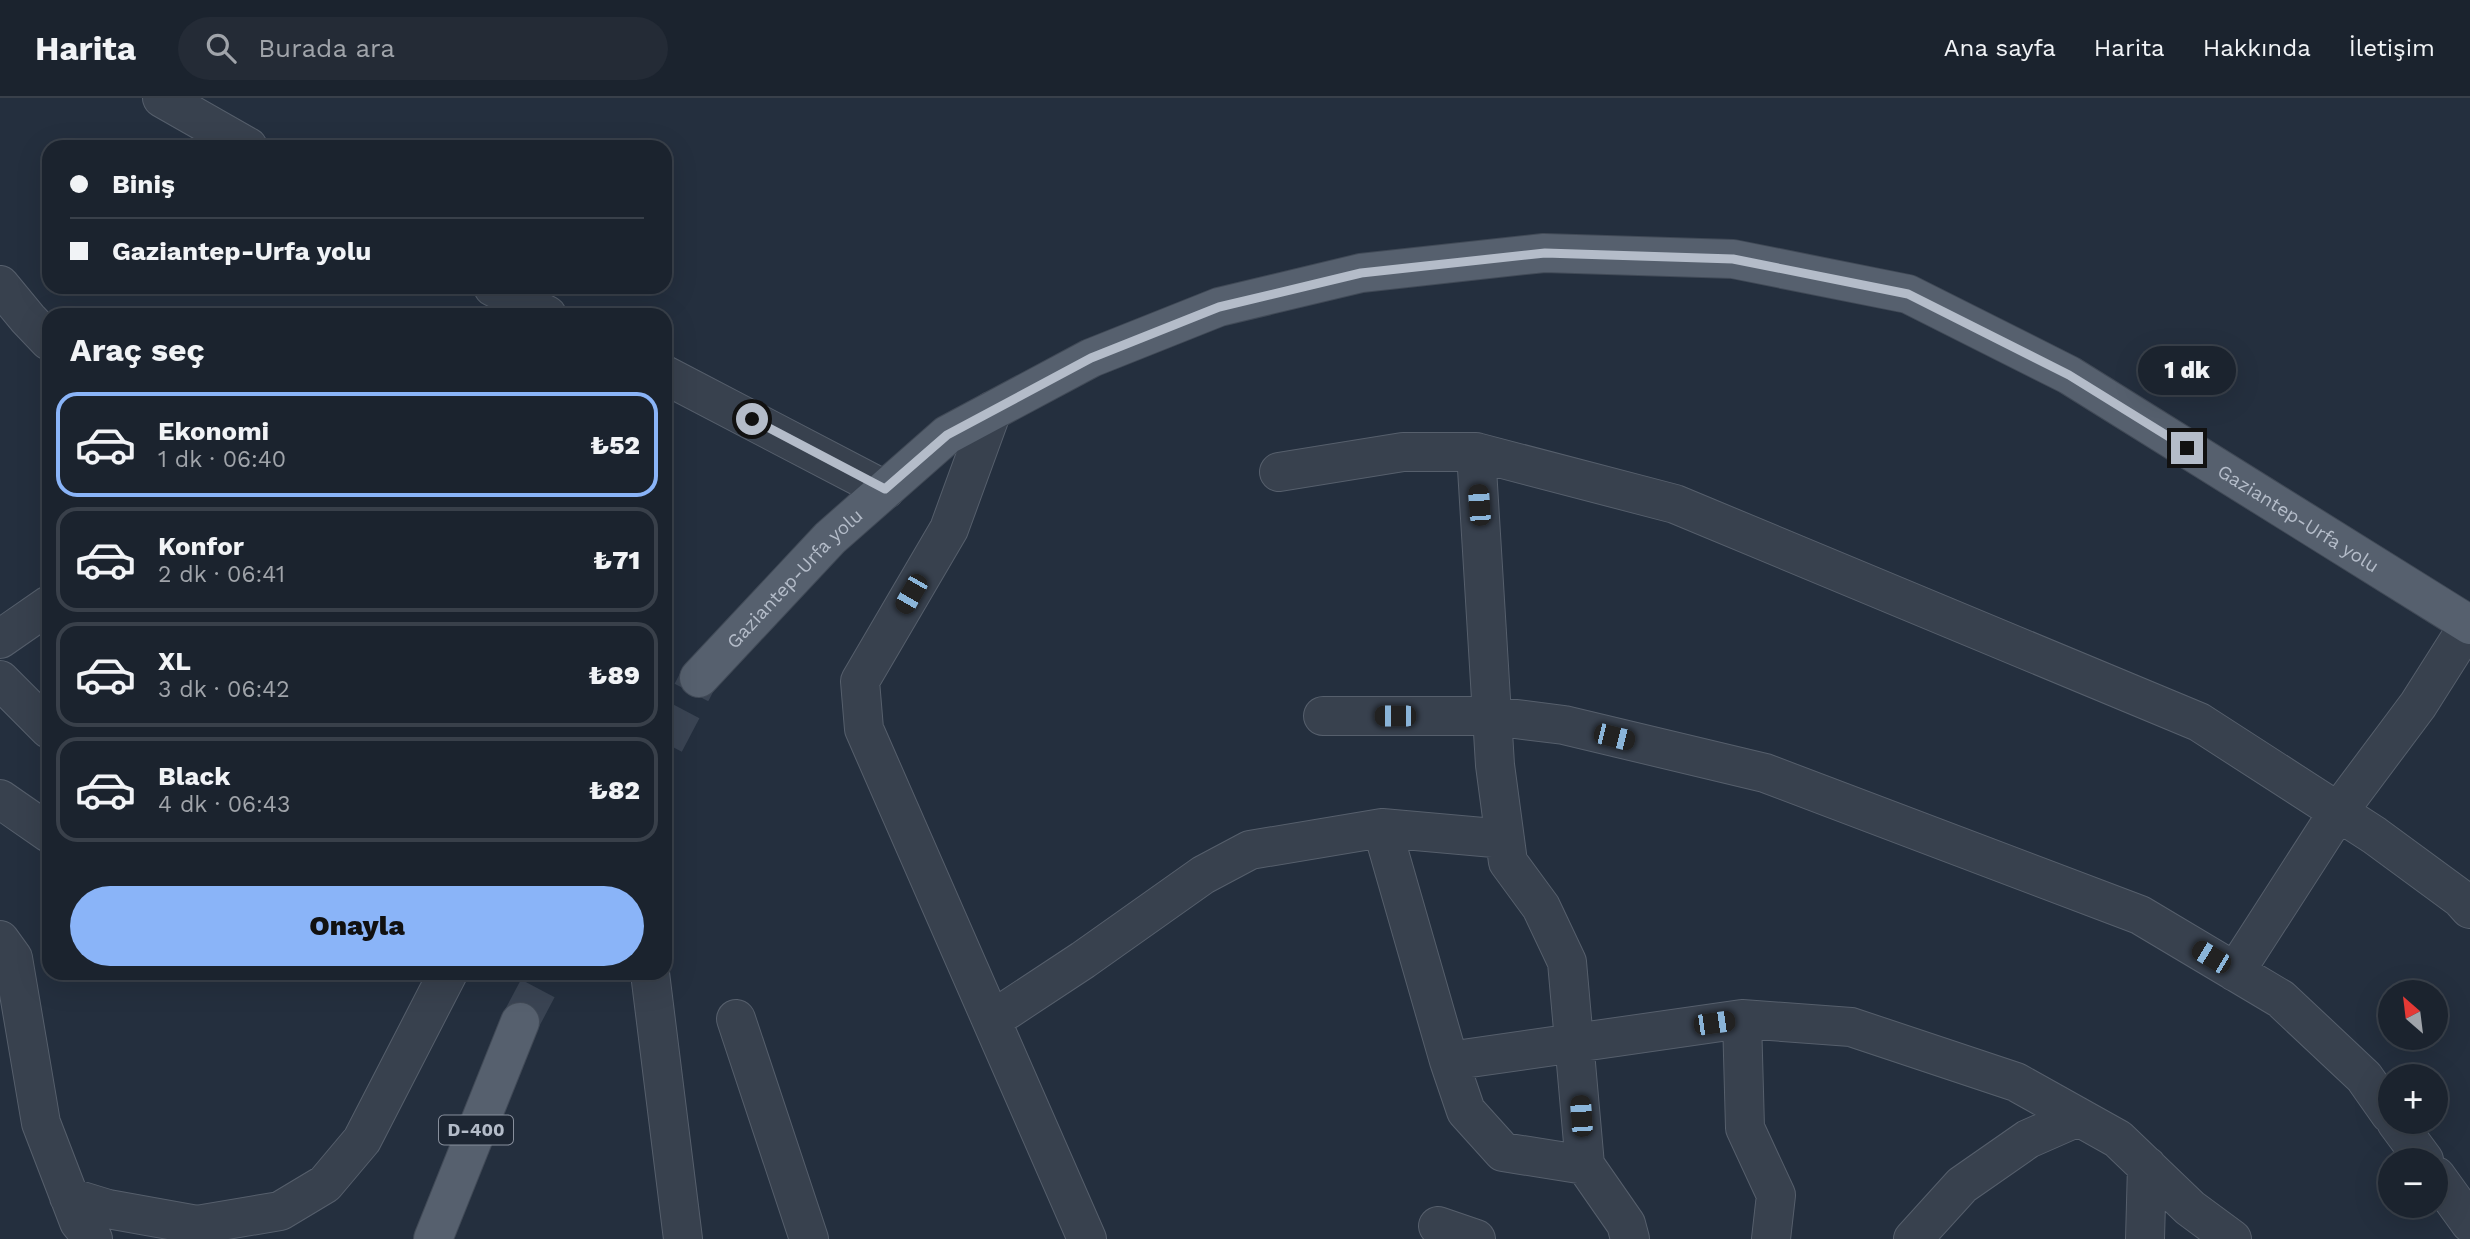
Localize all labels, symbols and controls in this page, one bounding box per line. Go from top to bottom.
search box [178,17,668,80]
text: Harita [35,29,136,68]
icon: search [202,29,240,67]
text: Burada ara [258,33,395,63]
text: Ana sayfa [1944,34,2056,62]
text: Harita [2094,34,2165,62]
text: Hakkında [2203,34,2311,62]
text: İletişim [2349,34,2435,62]
text: Biniş [112,169,175,199]
text: Gaziantep-Urfa yolu [112,236,371,266]
text: Araç seç [70,331,205,369]
callout: 1 dk [2138,346,2236,396]
text: 1 dk [2164,357,2210,384]
route start [736,403,768,435]
icon: car [74,413,137,476]
text: Ekonomi [158,416,269,446]
text: ₺52 [590,430,640,460]
route end [2171,432,2203,464]
text: 1 dk · 06:40 [158,446,286,473]
street label: Gaziantep-Urfa yolu [2213,460,2383,577]
car [1468,483,1491,527]
street label: Gaziantep-Urfa yolu [722,504,867,653]
icon: car [74,528,137,591]
text: Konfor [158,531,244,561]
text: ₺71 [593,545,640,575]
text: 2 dk · 06:41 [158,561,285,588]
car [892,571,931,617]
icon: car [74,643,137,706]
text: XL [158,646,191,676]
text: ₺89 [589,660,640,690]
text: 3 dk · 06:42 [158,676,290,703]
car [1375,706,1417,727]
car [1592,722,1637,752]
icon: car [74,758,137,821]
text: Black [158,761,230,791]
text: ₺82 [589,775,640,805]
text: 4 dk · 06:43 [158,791,290,818]
button: Onayla [70,886,644,966]
car [2188,937,2235,977]
north arrow [2378,980,2448,1050]
map controls [2378,980,2448,1218]
car [1692,1010,1737,1036]
button: + [2378,1064,2448,1134]
car [1570,1094,1593,1138]
road number: D-400 [439,1115,513,1144]
button: − [2378,1148,2448,1218]

